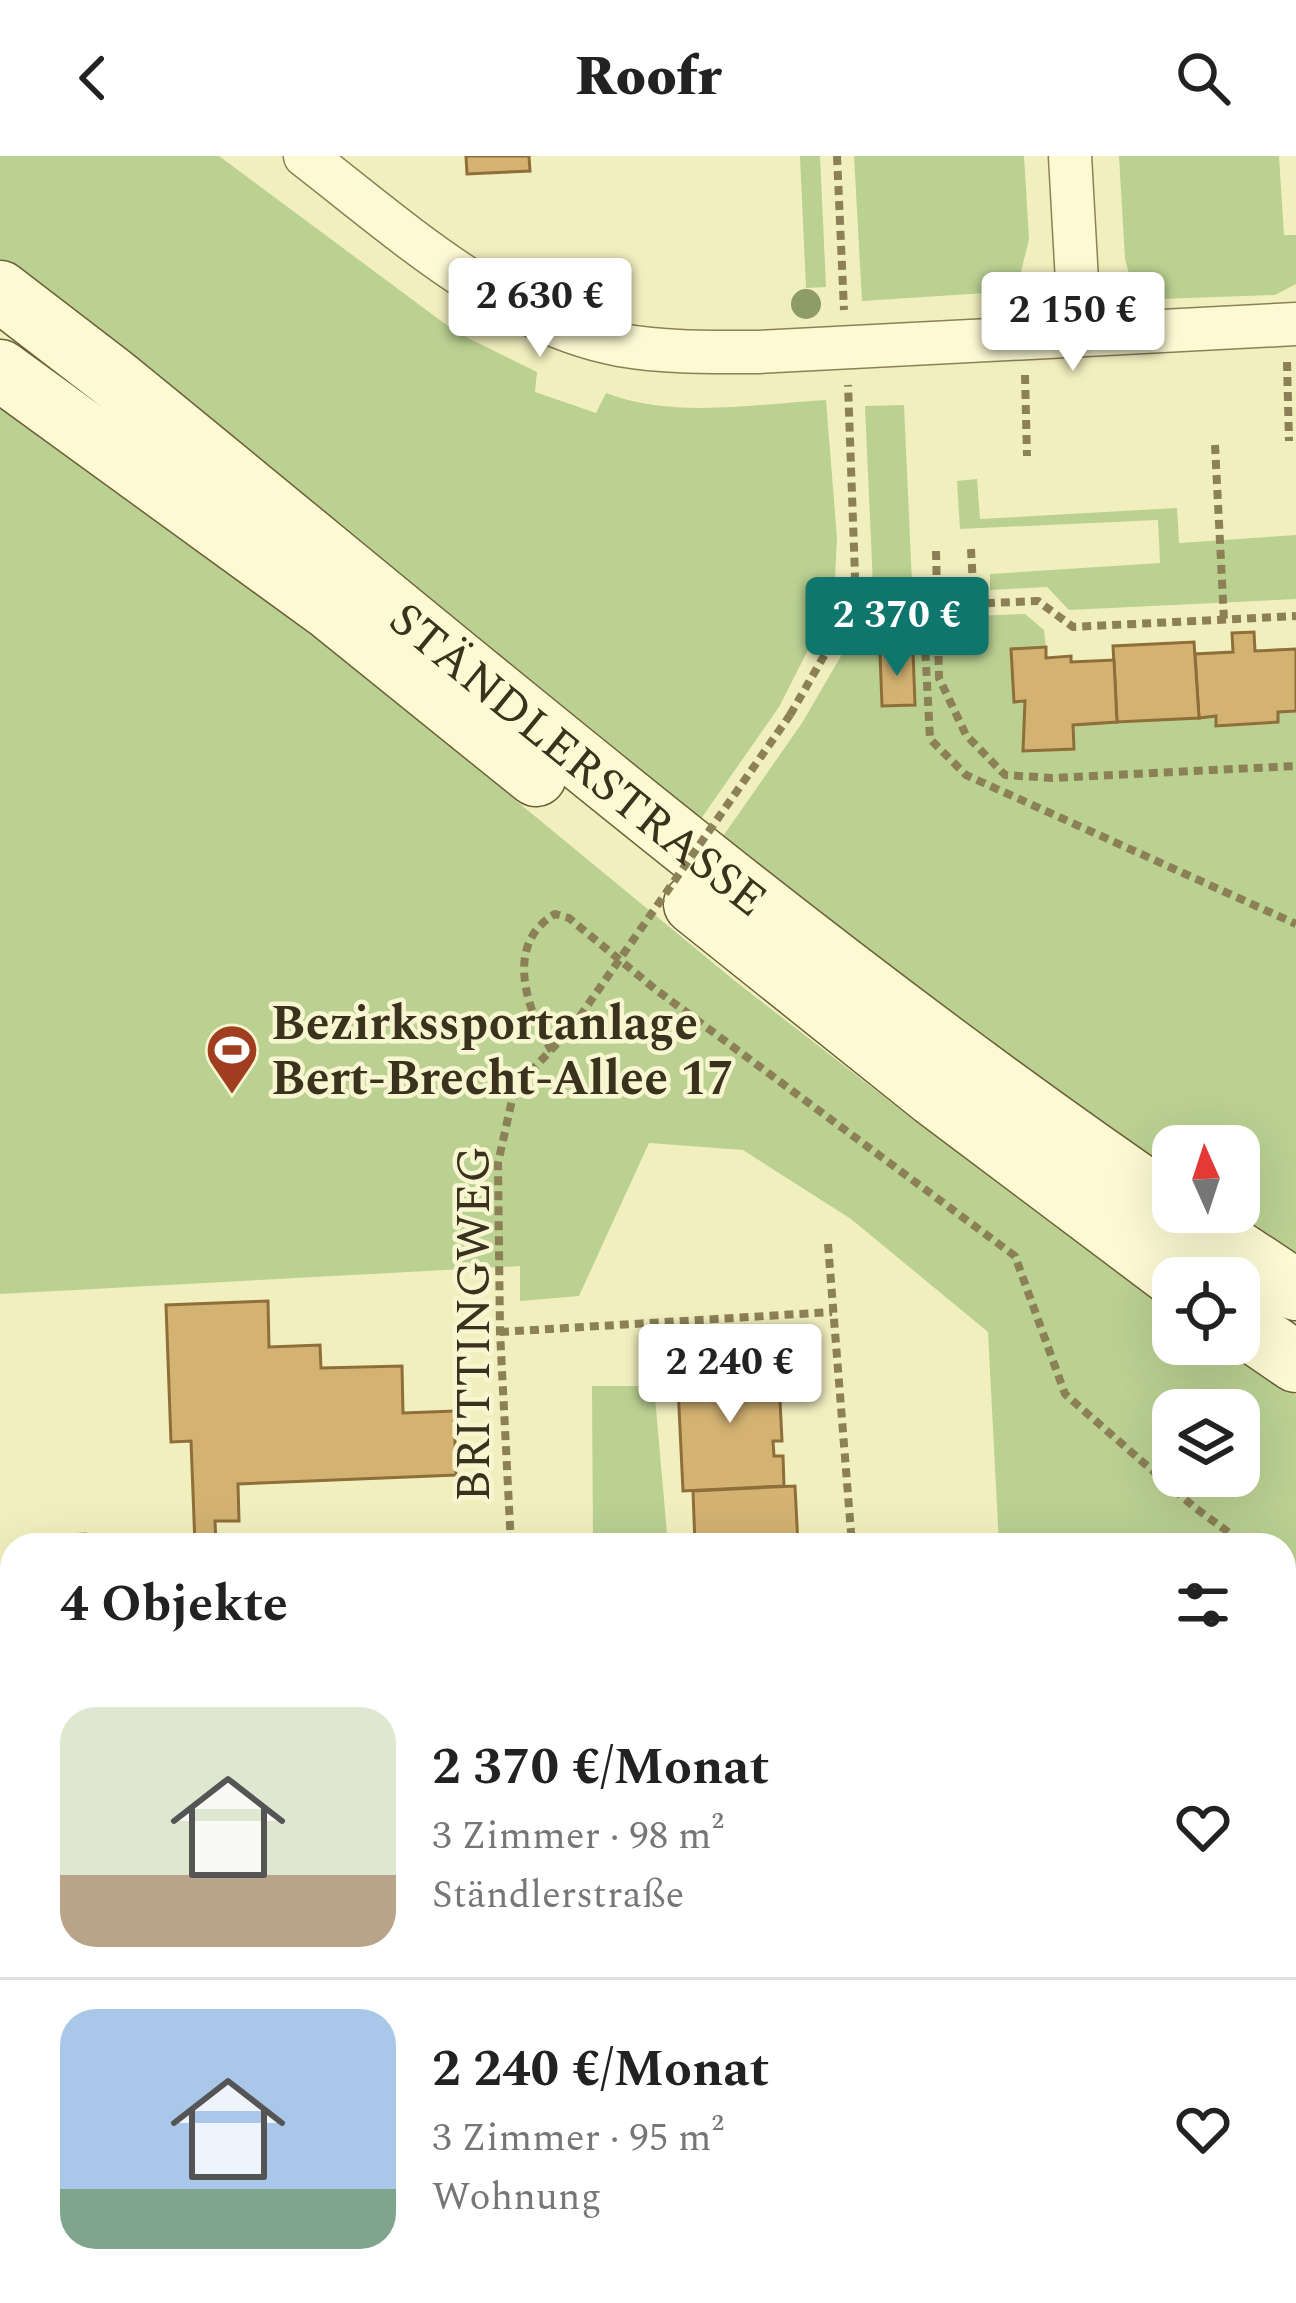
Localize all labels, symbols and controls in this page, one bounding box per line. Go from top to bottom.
text: Roofr [575,37,721,119]
icon: back [60,45,126,111]
icon: search [1170,45,1236,111]
pin: 2 630 € [429,258,651,360]
text: 2 630 € [476,267,604,326]
pin: 2 150 € [962,272,1184,374]
text: 2 150 € [1009,281,1137,340]
pin: 2 370 € [786,577,1008,679]
street label: STÄNDLERSTRASSE [372,585,782,936]
text: 2 370 € [833,586,961,645]
place label: Bezirkssportanlage Bert-Brecht-Allee 17 [271,988,734,1116]
sports icon: Bezirkssportanlage Bert-Brecht-Allee 17 [204,1022,260,1096]
north arrow [1152,1125,1260,1233]
map controls [1152,1125,1260,1497]
street label: BRITTINGWEG [438,1146,511,1502]
button: locate [1152,1257,1260,1365]
pin: 2 240 € [619,1324,841,1426]
text: 2 240 € [666,1333,794,1392]
button: layers [1152,1389,1260,1497]
text: 4 Objekte [60,1566,288,1644]
icon: filters [1170,1572,1236,1638]
text: 2 370 €/Monat [432,1729,769,1807]
icon: home [156,1755,300,1899]
icon: heart [1170,1794,1236,1860]
text: 3 Zimmer · 98 m² [432,1807,724,1866]
text: Ständlerstraße [432,1866,684,1925]
text: 2 240 €/Monat [432,2031,769,2109]
icon: home [156,2057,300,2201]
icon: heart [1170,2096,1236,2162]
text: 3 Zimmer · 95 m² [432,2109,724,2168]
text: Wohnung [432,2168,602,2227]

